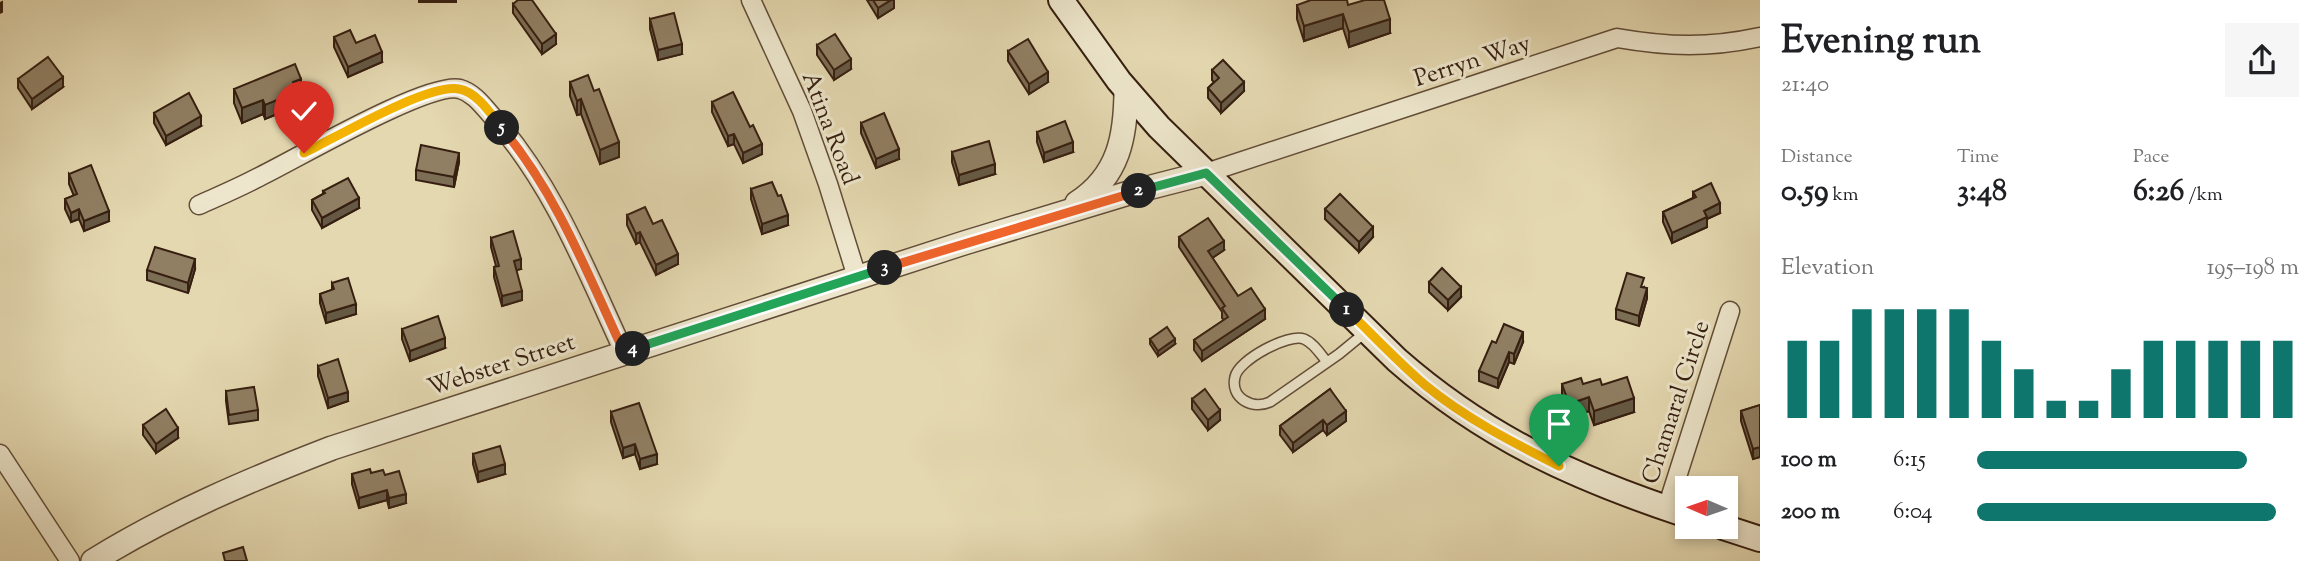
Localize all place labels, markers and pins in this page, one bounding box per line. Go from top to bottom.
pin [274,81,334,153]
pin: 5 [484,110,520,146]
pin: 2 [1122,174,1156,208]
pin: 3 [868,250,903,286]
pin: 1 [1330,292,1364,328]
pin: 4 [616,332,650,366]
pin [1529,394,1589,466]

